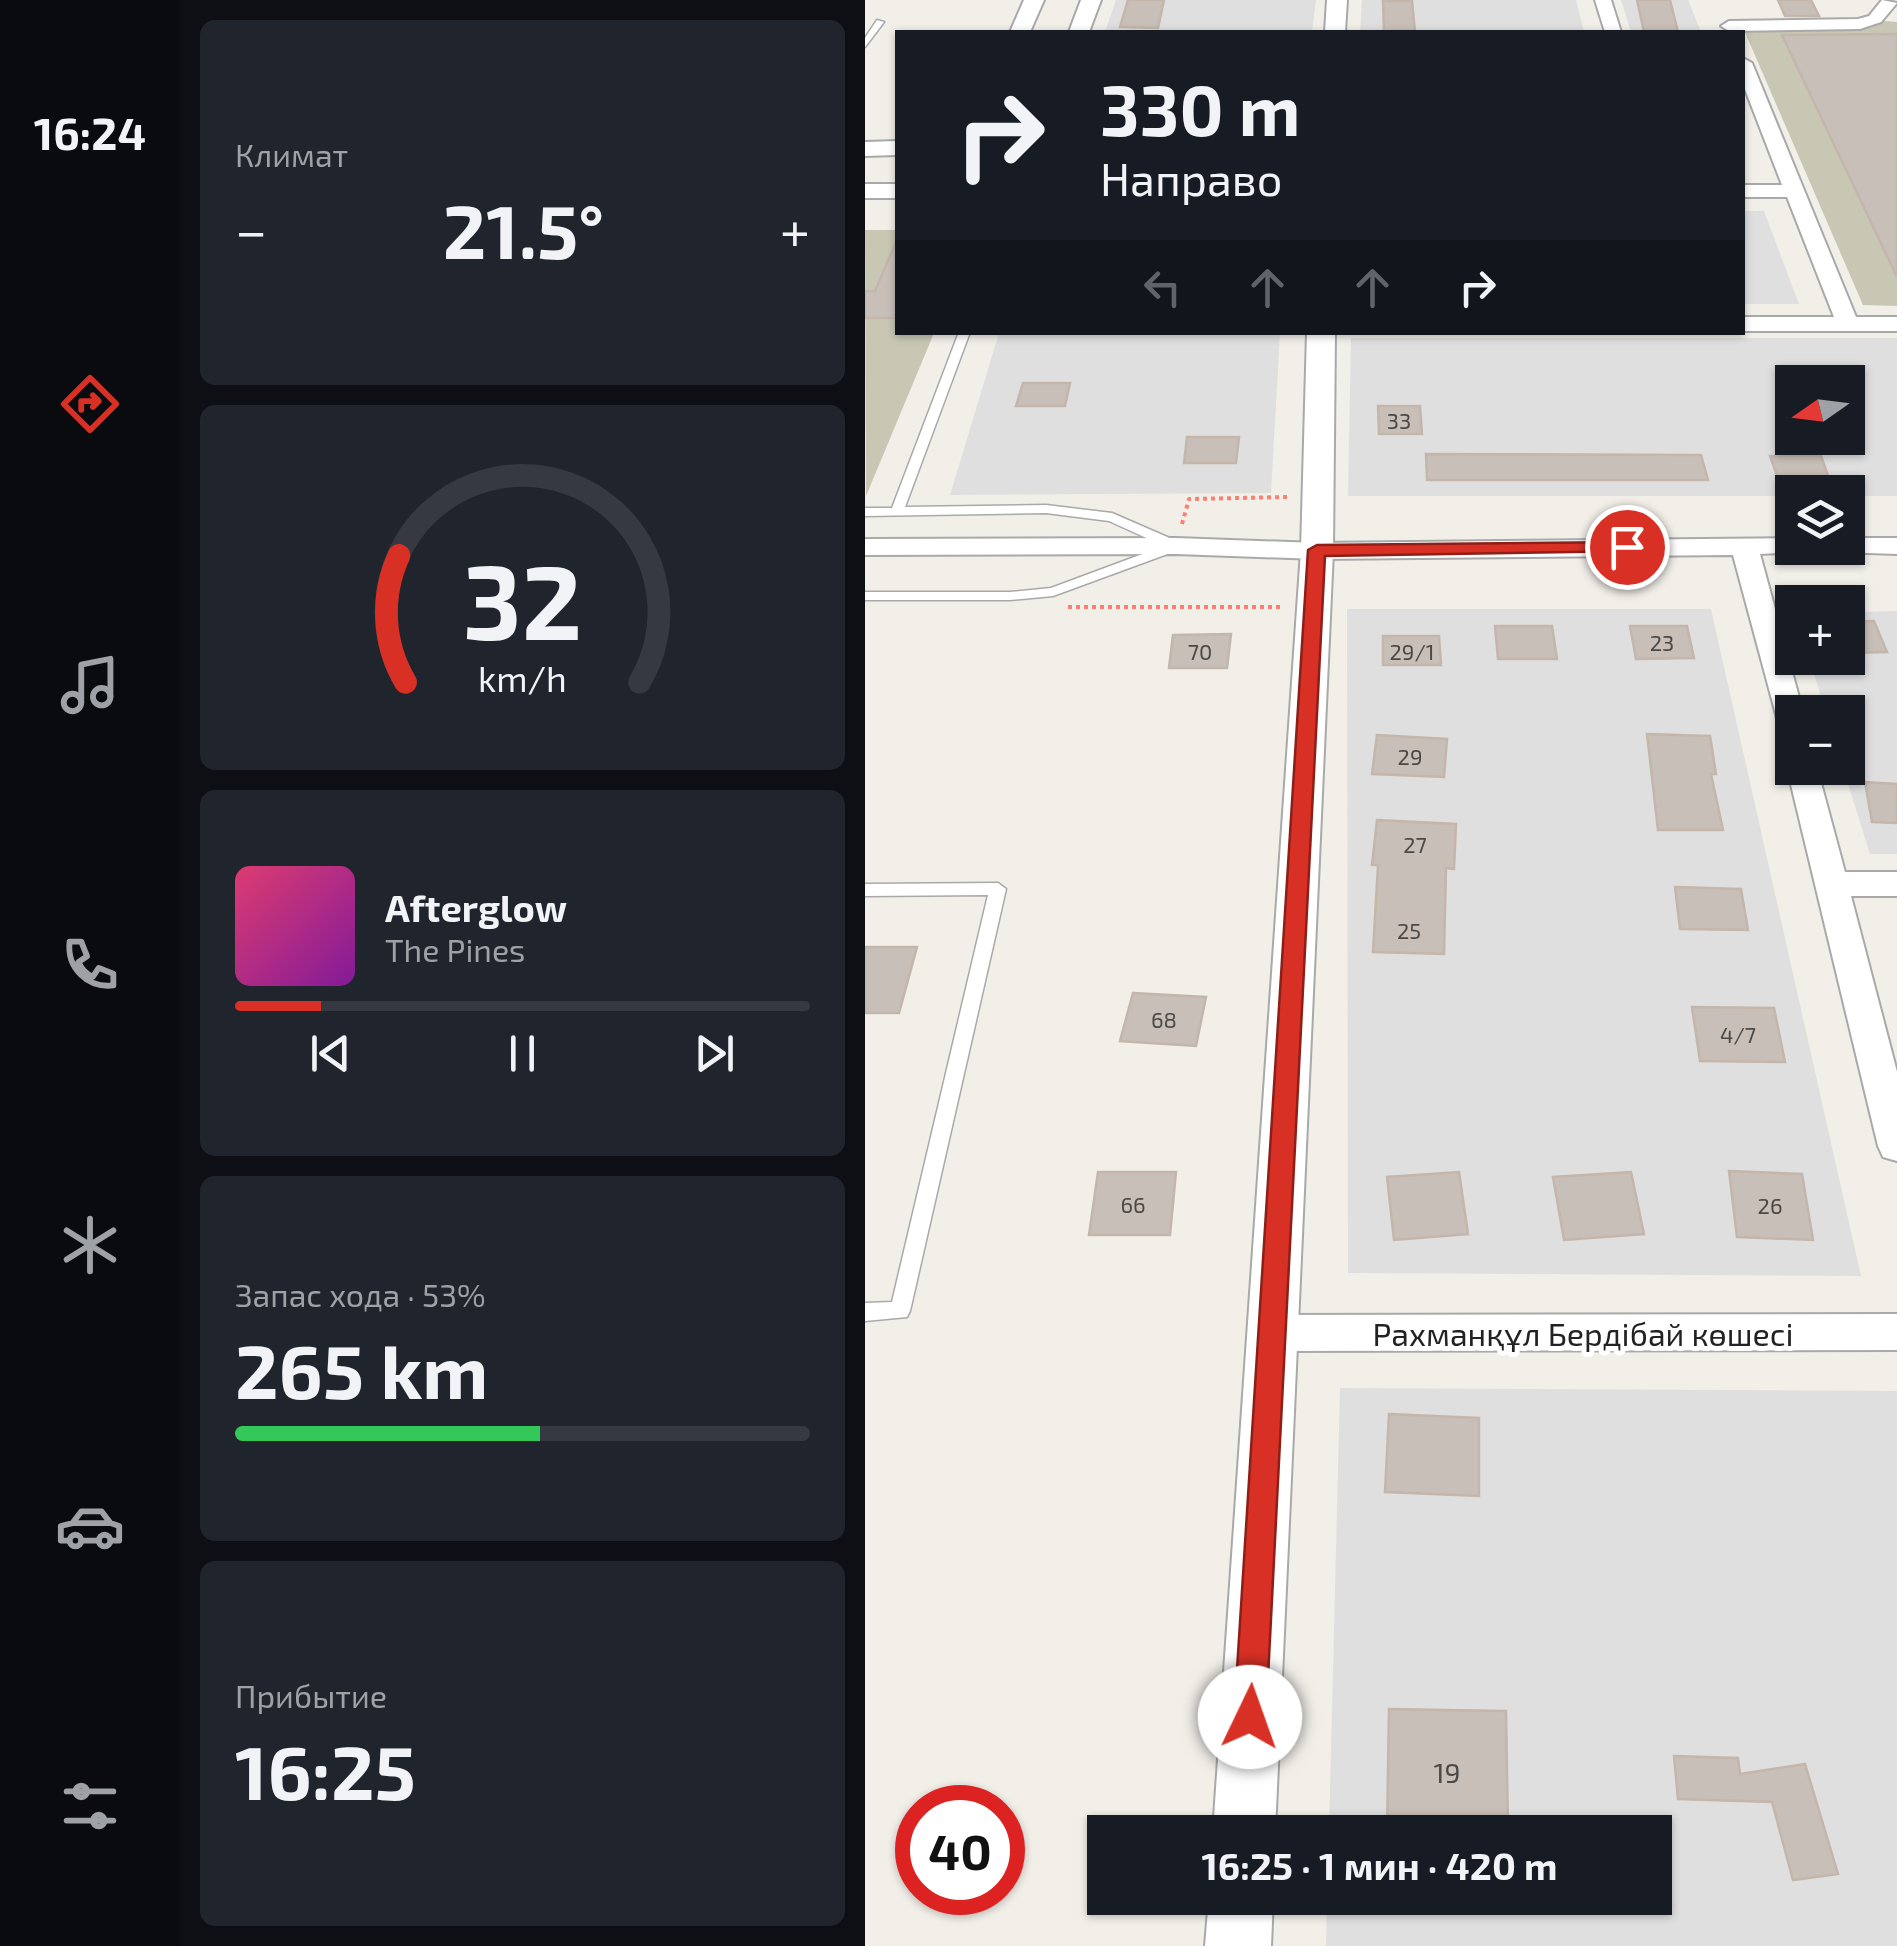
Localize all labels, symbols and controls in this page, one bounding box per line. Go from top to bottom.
text: 330 m [1100,66,1300,150]
icon: right [935,70,1065,200]
text: 16:24 [34,105,146,159]
text: Климат [235,135,348,173]
text: Направо [1100,151,1282,205]
text: 21.5° [443,184,604,274]
text: − [235,196,267,262]
text: + [780,196,810,262]
icon: left [1135,260,1190,315]
icon: ahead [1240,260,1295,315]
icon: ahead [1345,260,1400,315]
icon: right [1450,260,1505,315]
north arrow [1775,365,1865,455]
map controls [1775,365,1865,785]
icon: directions [55,369,125,439]
house number: 33 [1387,407,1411,433]
button: layers [1775,475,1865,565]
pin [1585,505,1670,590]
icon: arrive [1600,520,1655,575]
text: 32 [463,536,582,661]
button: + [1775,585,1865,675]
house number: 23 [1650,629,1674,655]
house number: 70 [1188,638,1212,664]
house number: 29/1 [1389,638,1435,664]
icon: music [55,650,125,720]
text: km/h [478,656,567,699]
button: − [1775,695,1865,785]
house number: 29 [1398,743,1422,769]
house number: 27 [1403,831,1427,857]
text: Afterglow [385,884,567,930]
house number: 25 [1397,917,1421,943]
icon: phone [55,930,125,1000]
text: The Pines [385,930,525,968]
house number: 68 [1151,1006,1177,1032]
house number: 4/7 [1720,1021,1756,1047]
icon: previous [303,1026,358,1081]
icon: pause [495,1026,550,1081]
icon: next [687,1026,742,1081]
house number: 66 [1120,1191,1146,1217]
house number: 26 [1758,1192,1782,1218]
icon: climate [55,1210,125,1280]
text: Запас хода · 53% [235,1275,486,1313]
street label: Рахманқұл Бердібай көшесі [1372,1314,1794,1352]
text: 265 km [235,1324,488,1414]
icon: car [55,1491,125,1561]
position arrow [1198,1665,1302,1769]
text: Прибытие [235,1676,387,1714]
text: 16:25 [235,1725,416,1815]
house number: 19 [1433,1755,1461,1789]
icon: filters [55,1771,125,1841]
speed limit sign: 40 [895,1785,1025,1915]
text: 16:25 · 1 мин · 420 m [1201,1842,1558,1888]

